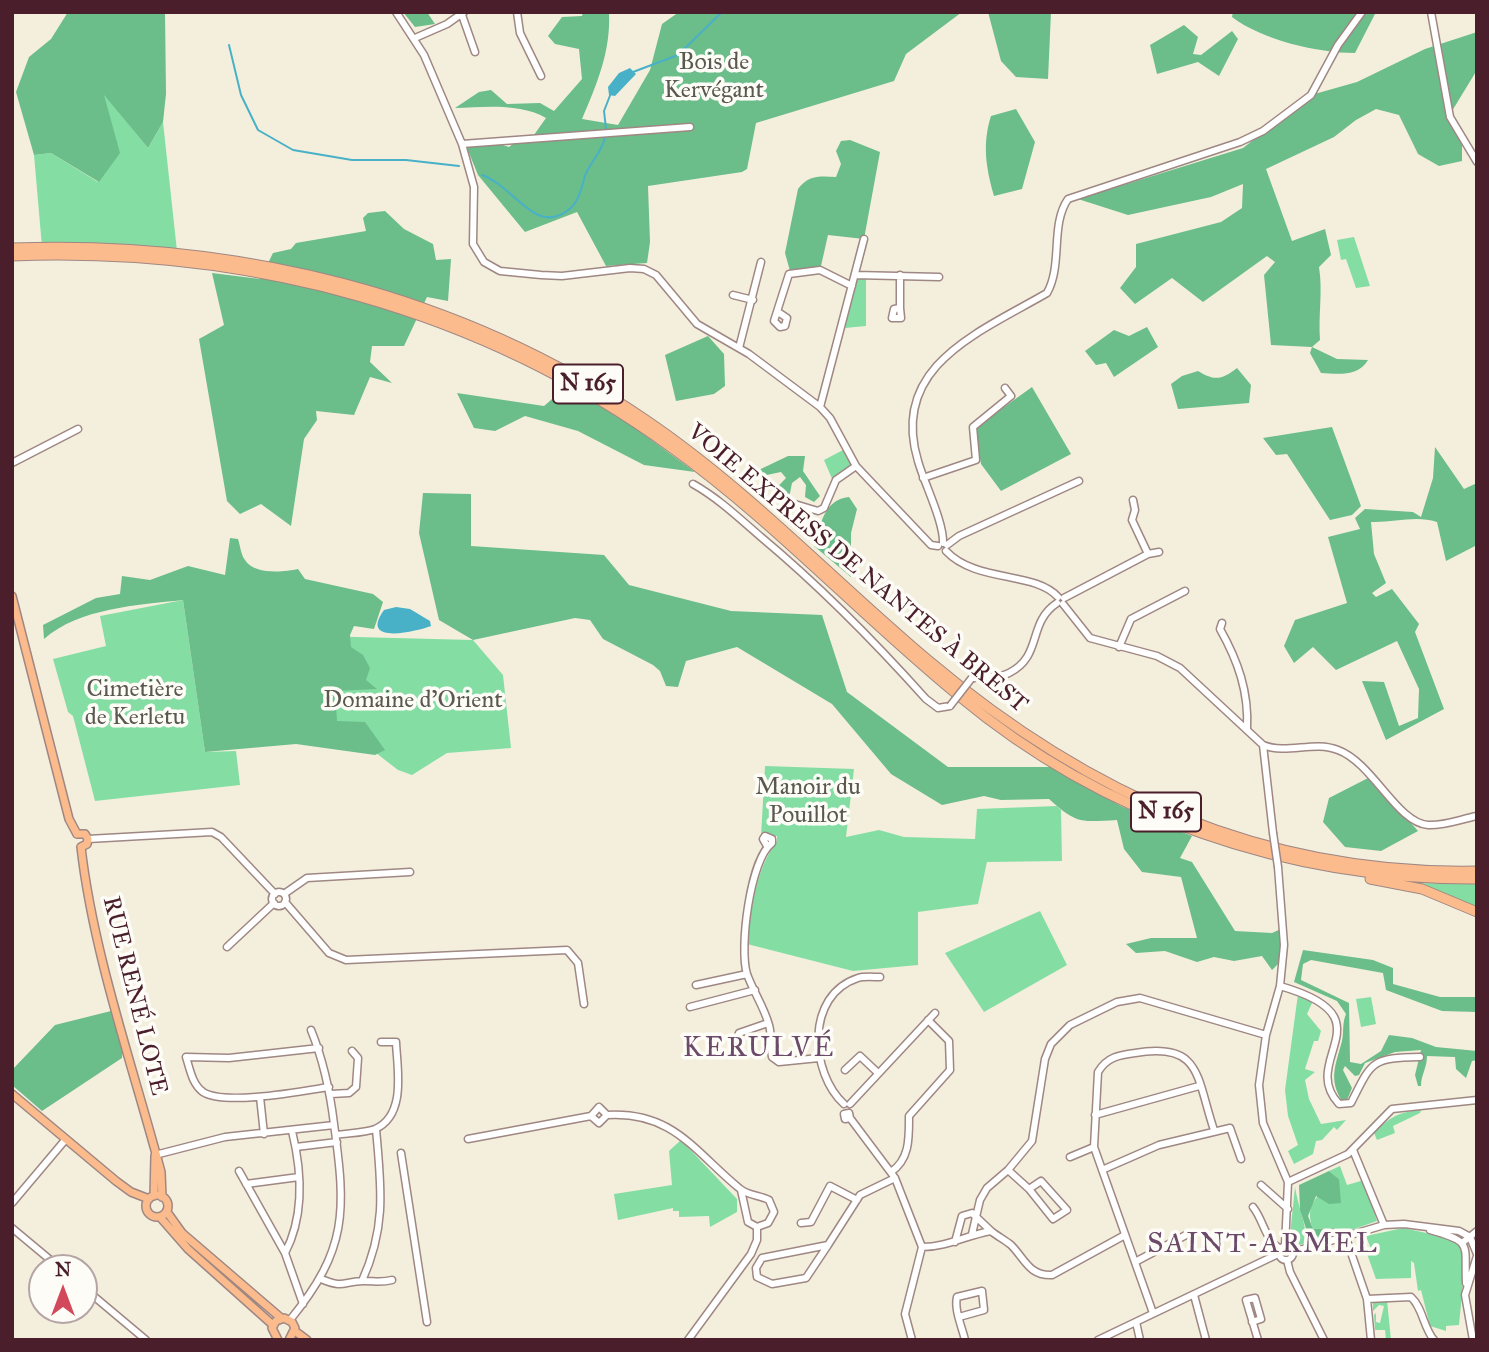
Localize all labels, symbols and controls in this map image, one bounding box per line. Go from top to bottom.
park label: Bois de Kervégant [664,49,764,105]
road number: N 165 [553,364,623,404]
street label: VOIE EXPRESS DE NANTES À BREST [681,418,1033,720]
park label: Cimetière de Kerletu [85,676,185,732]
park label: Domaine d'Orient [323,687,503,715]
park label: Manoir du Pouillot [755,774,861,830]
road number: N 165 [1131,792,1201,832]
street label: RUE RENÉ LOTE [95,894,173,1098]
district label: KERULVÉ [684,1032,834,1066]
district label: SAINT-ARMEL [1149,1228,1377,1262]
north arrow [28,1254,98,1324]
text: N [55,1258,71,1281]

